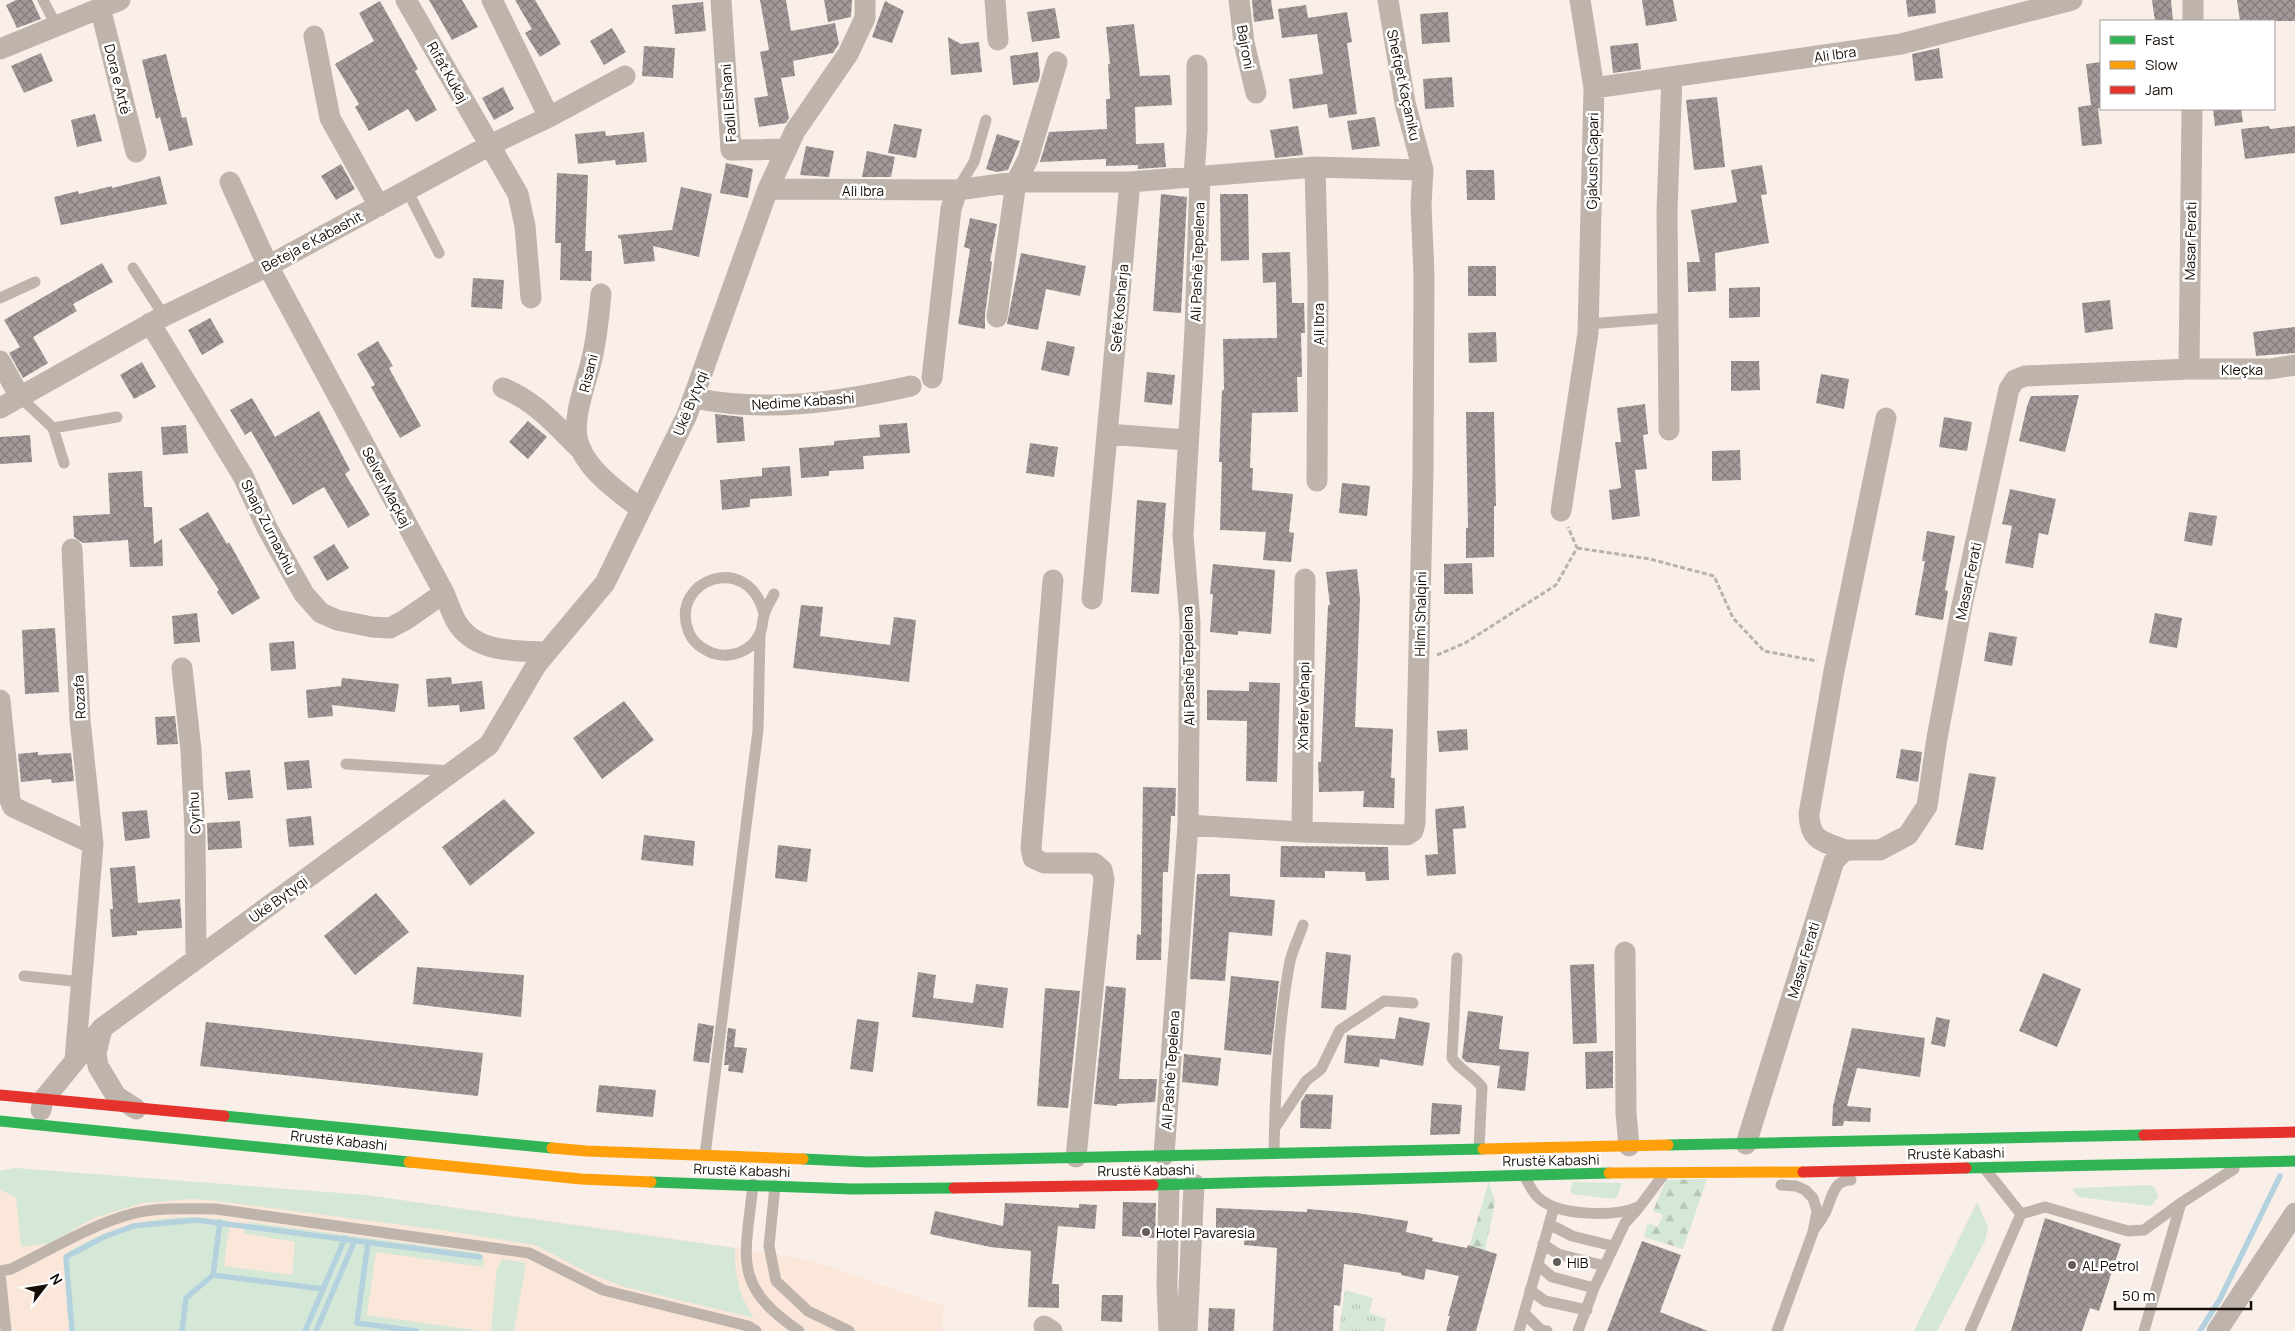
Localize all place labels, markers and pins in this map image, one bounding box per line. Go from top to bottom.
place label: Hotel Pavaresia [1156,1223,1255,1242]
marker: Hotel Pavaresia [1140,1226,1152,1238]
place label: HIB [1567,1253,1589,1272]
marker: HIB [1551,1256,1563,1268]
place label: AL Petrol [2082,1256,2139,1275]
marker: AL Petrol [2066,1259,2078,1271]

